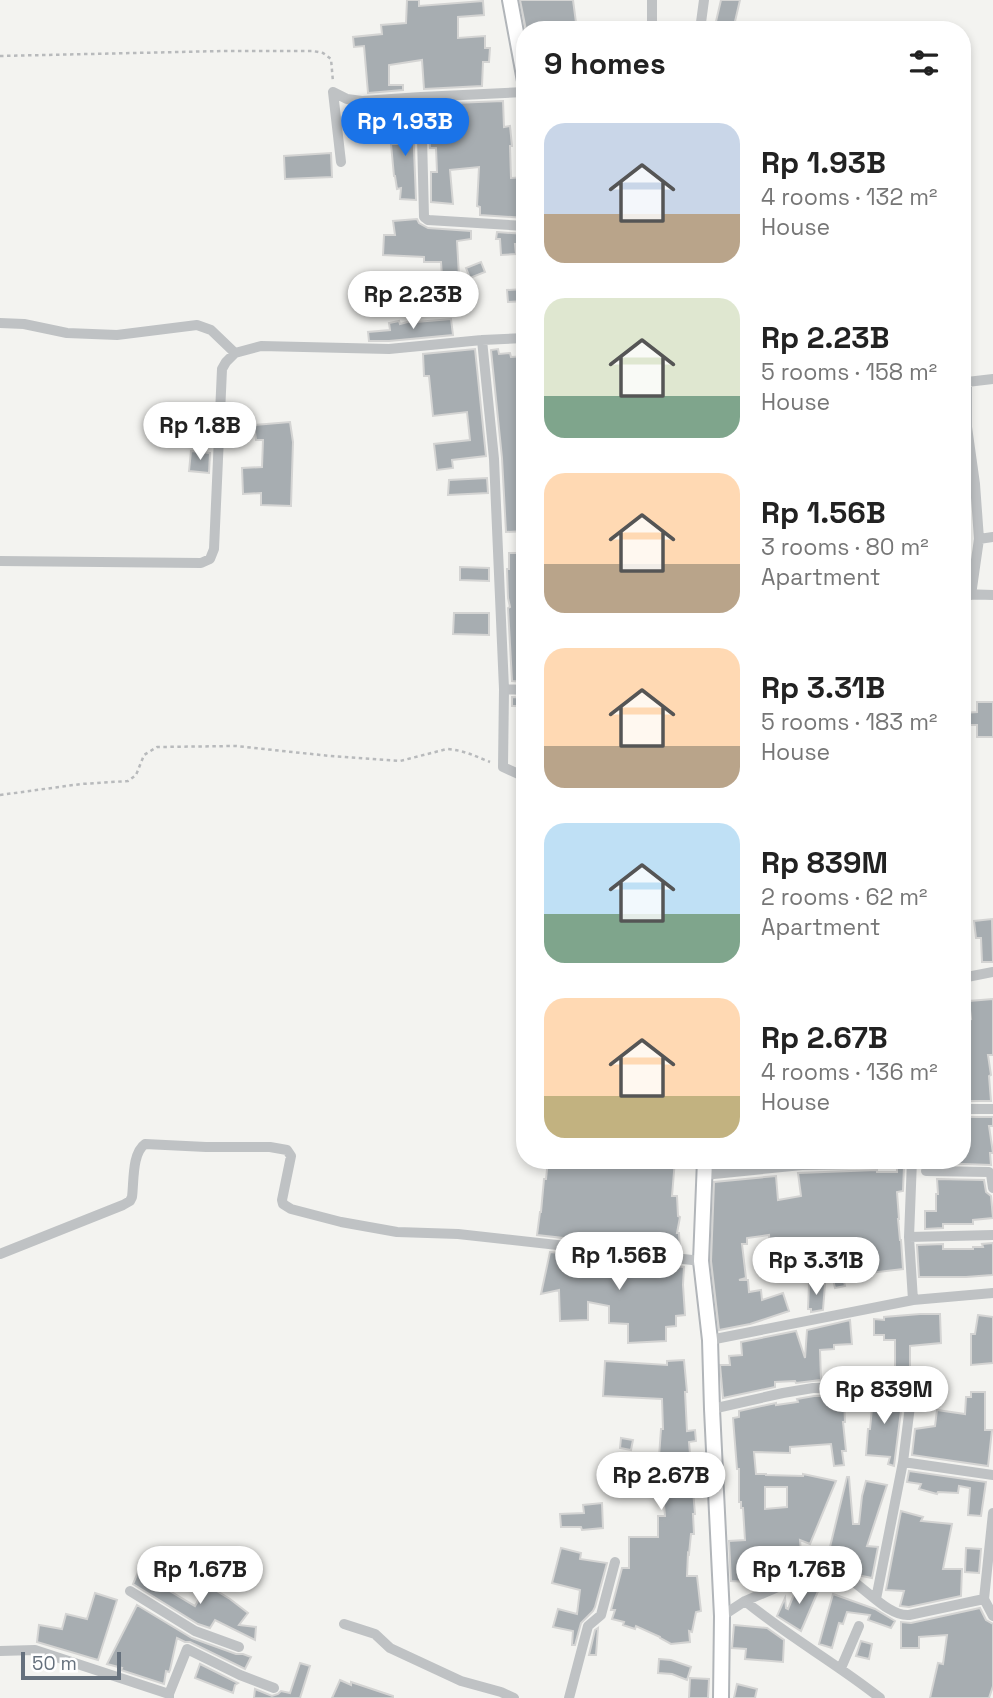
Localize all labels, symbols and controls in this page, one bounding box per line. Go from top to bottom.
text: 9 homes [544,44,666,83]
icon: filters [905,44,943,82]
pin: Rp 1.93B [333,99,477,158]
text: Rp 1.93B [357,106,453,136]
text: Rp 1.93B [761,143,886,182]
icon: home [600,151,684,235]
text: 4 rooms · 132 m² [761,182,937,212]
text: House [761,212,830,242]
pin: Rp 2.23B [341,272,485,331]
text: Rp 2.23B [364,279,462,309]
text: Rp 2.23B [761,318,889,357]
icon: home [600,326,684,410]
text: 5 rooms · 158 m² [761,357,937,387]
text: House [761,387,830,417]
pin: Rp 1.8B [135,402,265,462]
text: Rp 1.8B [159,410,241,440]
text: Rp 1.56B [761,493,886,532]
icon: home [600,501,684,585]
text: 3 rooms · 80 m² [761,532,929,562]
text: Apartment [761,562,881,592]
text: Rp 3.31B [761,668,885,707]
icon: home [600,676,684,760]
text: 5 rooms · 183 m² [761,707,937,737]
text: House [761,737,830,767]
text: Rp 839M [761,843,888,882]
icon: home [600,851,684,935]
text: 2 rooms · 62 m² [761,882,927,912]
text: Apartment [761,912,881,942]
text: Rp 2.67B [761,1018,888,1057]
icon: home [600,1026,684,1110]
text: 4 rooms · 136 m² [761,1057,938,1087]
text: House [761,1087,830,1117]
pin: Rp 1.56B [547,1232,691,1292]
pin: Rp 3.31B [744,1238,888,1297]
text: Rp 1.56B [571,1240,667,1270]
text: Rp 3.31B [768,1245,864,1275]
pin: Rp 839M [819,1366,949,1426]
text: Rp 839M [835,1374,933,1404]
pin: Rp 2.67B [589,1452,733,1512]
text: Rp 2.67B [612,1460,710,1490]
pin: Rp 1.67B [128,1546,272,1606]
pin: Rp 1.76B [727,1546,871,1606]
text: Rp 1.67B [153,1554,247,1584]
text: Rp 1.76B [752,1554,846,1584]
scale bar [21,1649,121,1681]
text: 50 m [32,1651,77,1676]

